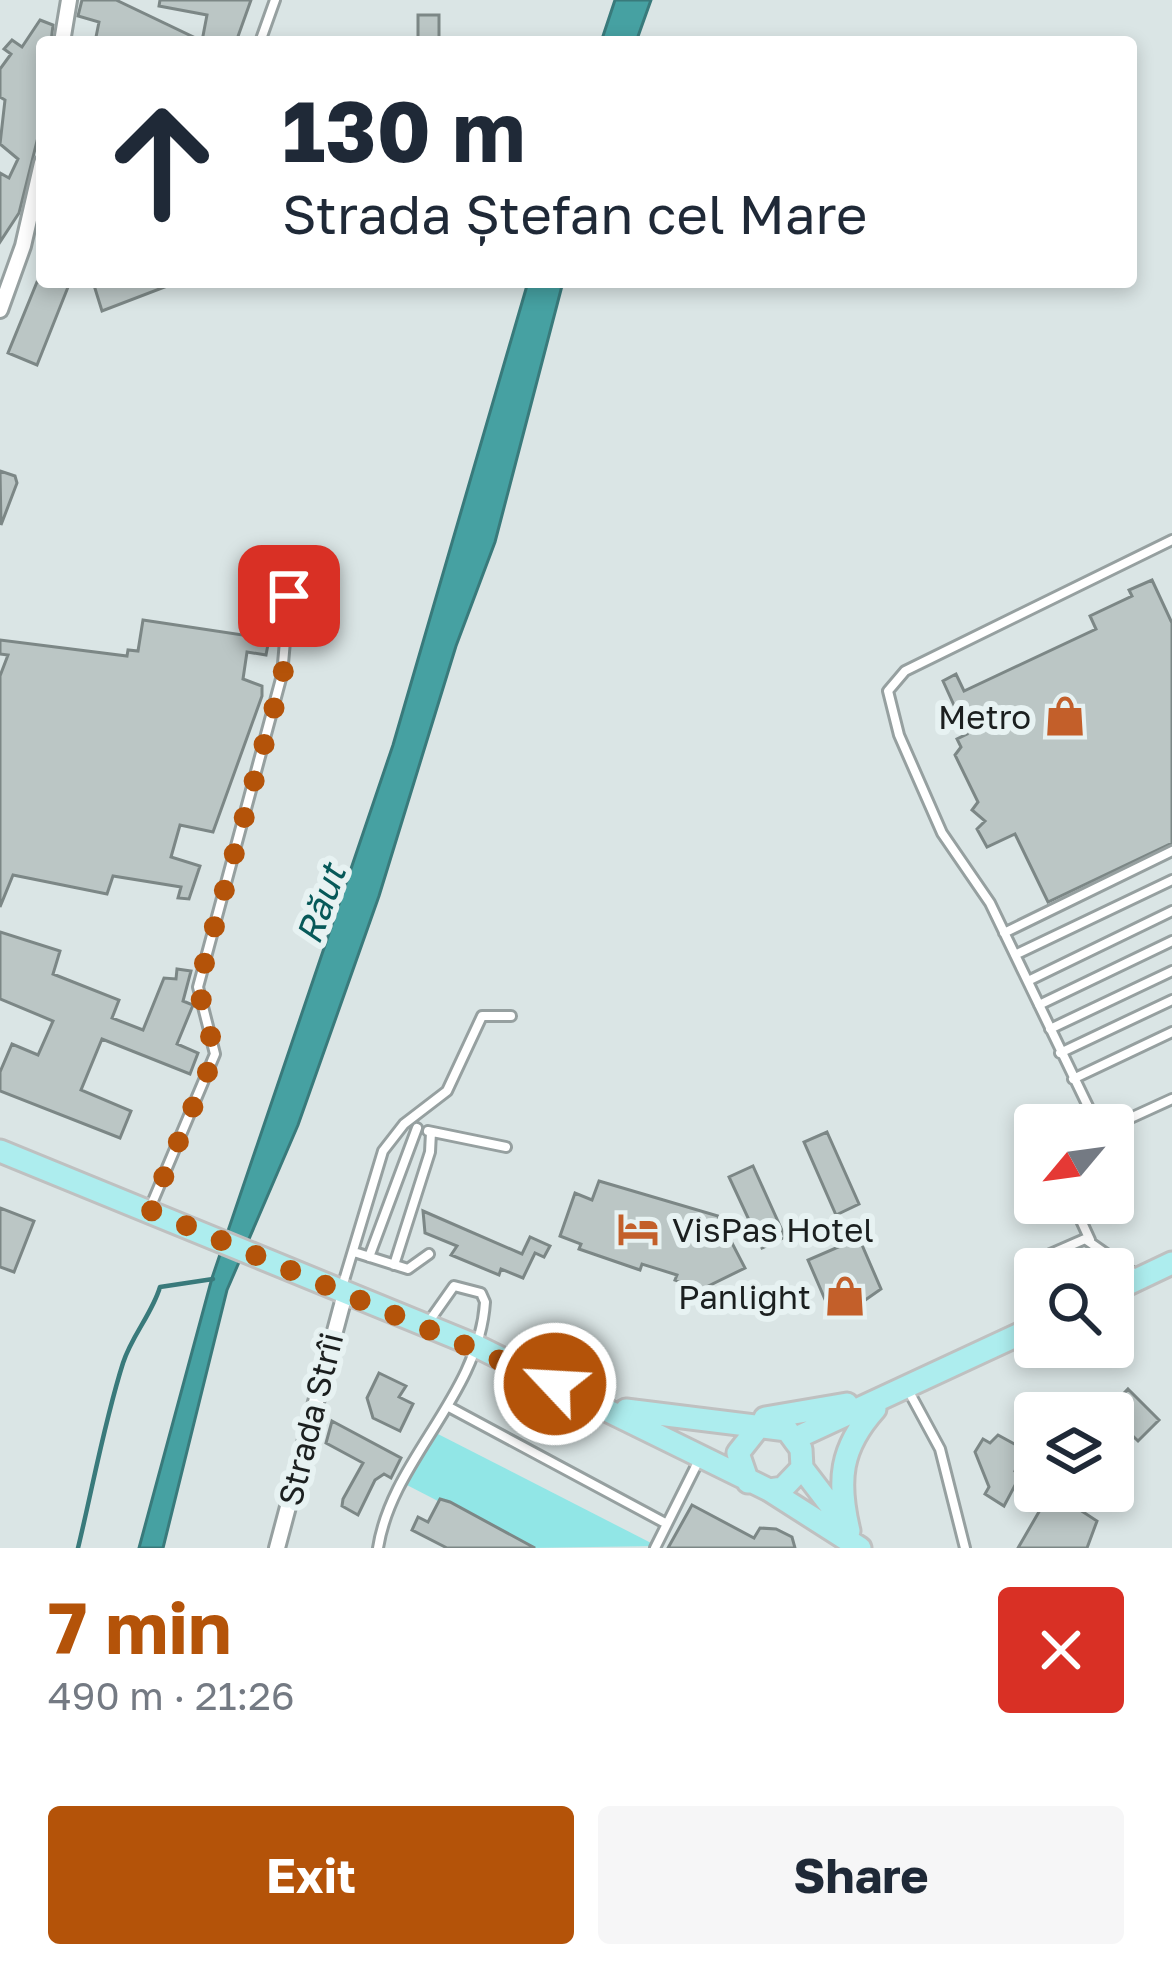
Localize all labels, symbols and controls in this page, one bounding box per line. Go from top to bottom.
text: 130 m [282,80,526,180]
icon: ahead [84,84,240,240]
text: Strada Ștefan cel Mare [282,181,867,246]
pin [238,545,340,647]
icon: arrive [256,563,322,629]
shop icon: Metro [1042,693,1088,739]
place label: Metro [938,697,1031,736]
water label: Răut [286,855,355,949]
north arrow [1014,1104,1134,1224]
map controls [1014,1104,1134,1512]
hotel icon: VisPas Hotel [615,1206,661,1252]
place label: VisPas Hotel [672,1210,874,1249]
button: search [1014,1248,1134,1368]
shop icon: Panlight [822,1273,868,1319]
place label: Panlight [678,1277,811,1316]
position arrow [492,1321,618,1447]
street label: Strada Strîi [270,1328,350,1510]
button: layers [1014,1392,1134,1512]
text: 7 min [48,1583,232,1670]
button: close [998,1587,1124,1713]
text: 490 m · 21:26 [48,1672,294,1719]
button: Exit [48,1806,574,1944]
button: Share [598,1806,1124,1944]

